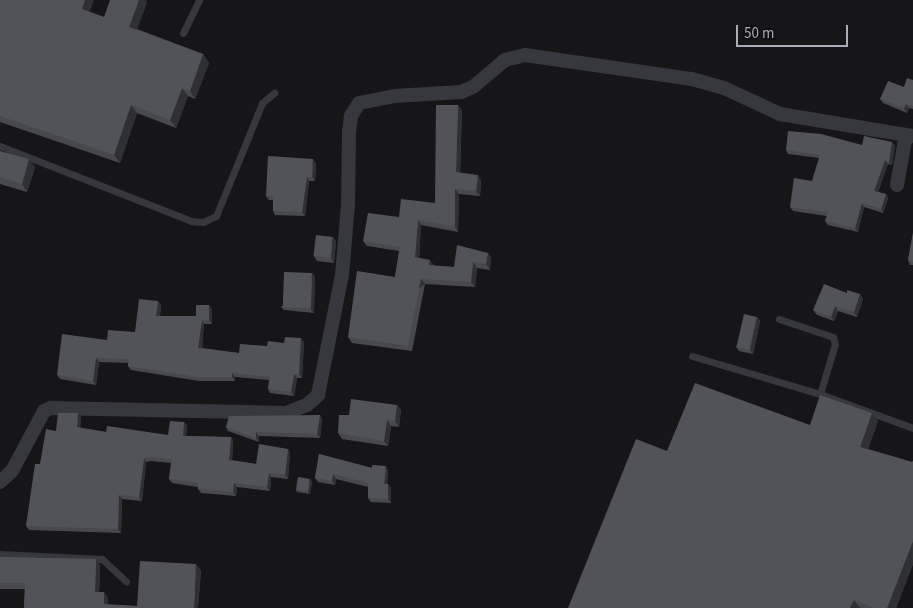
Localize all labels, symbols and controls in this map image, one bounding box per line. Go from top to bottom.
scale bar [738,15,850,47]
text: 50 m [744,23,774,44]

